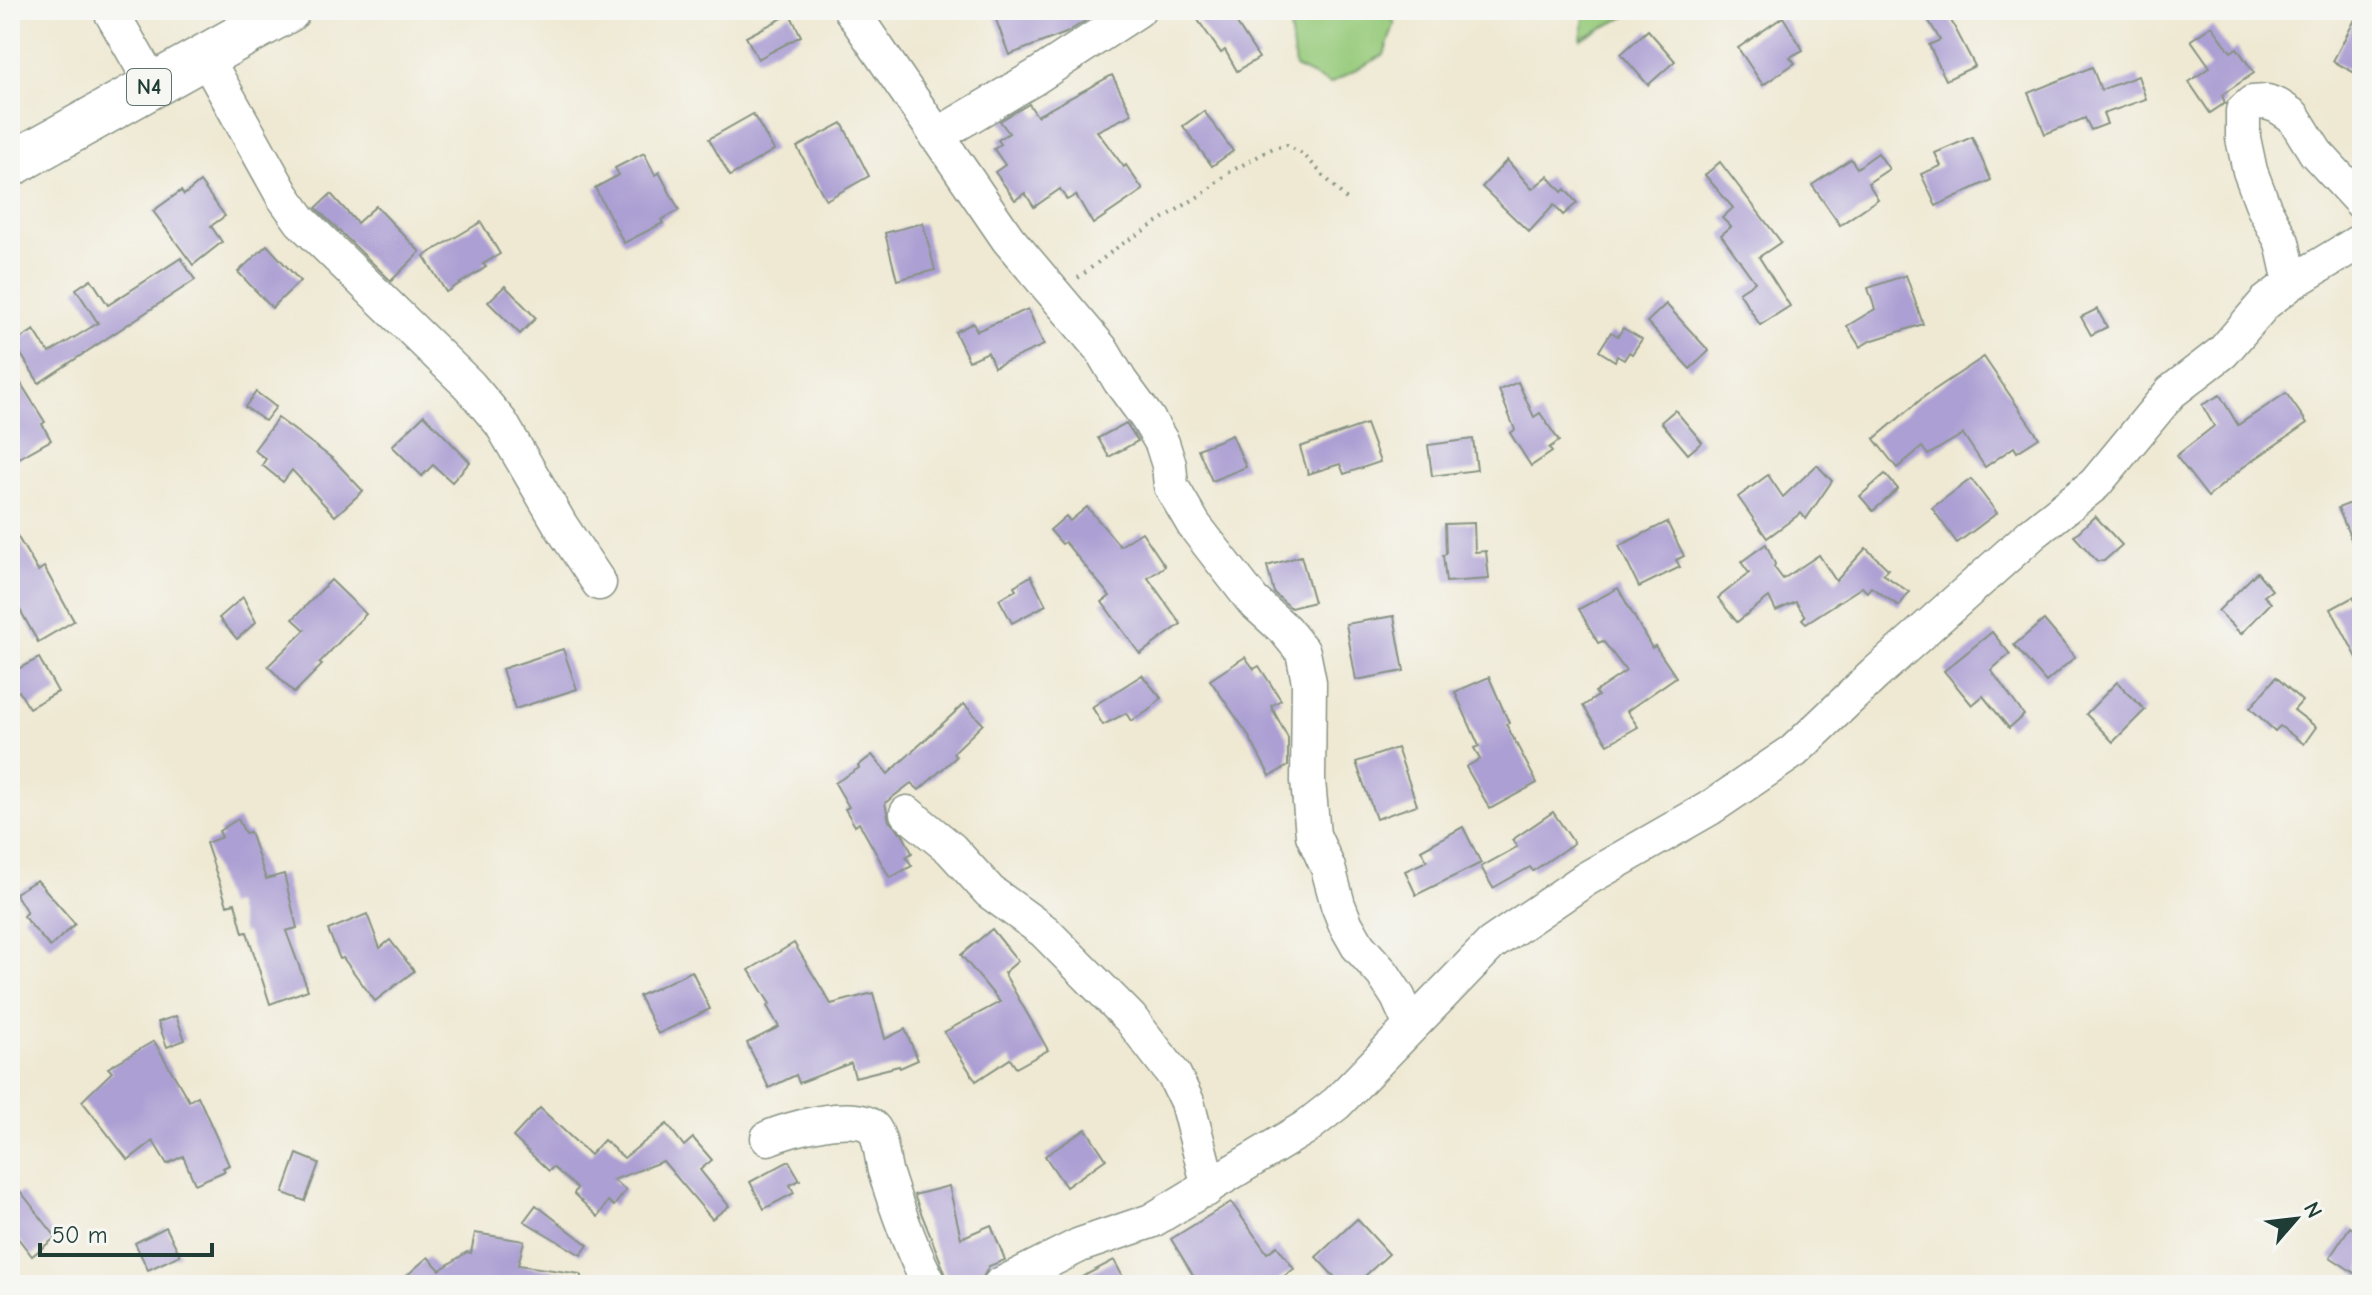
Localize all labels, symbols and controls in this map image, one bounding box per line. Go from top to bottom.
road number: N4 [127,69,171,105]
north arrow [2256,1179,2336,1259]
text: N [2298,1198,2328,1223]
scale bar [40,1207,212,1257]
text: 50 m [52,1221,108,1249]

